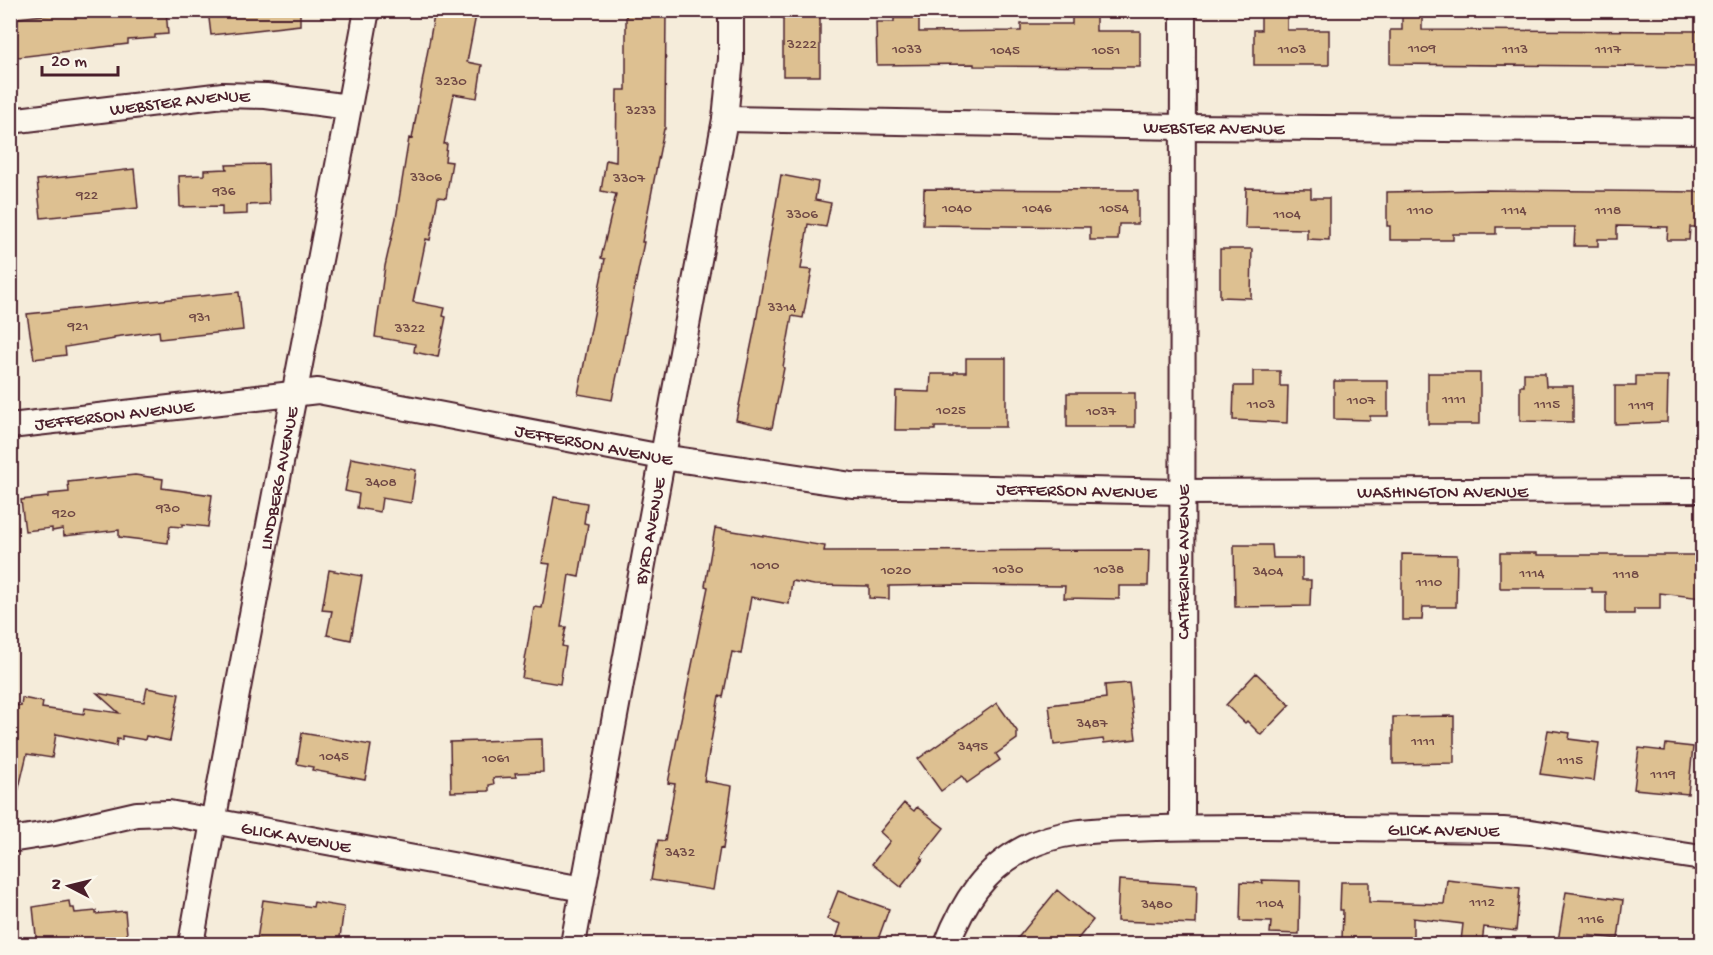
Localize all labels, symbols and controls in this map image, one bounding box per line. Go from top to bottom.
house number: 3222 [786,36,817,54]
scale bar [42,39,118,77]
house number: 1109 [1407,40,1437,58]
house number: 1033 [891,41,922,59]
house number: 1103 [1277,41,1306,59]
house number: 1113 [1501,41,1528,59]
house number: 1117 [1594,41,1622,59]
house number: 1045 [989,42,1020,60]
house number: 1051 [1091,42,1120,60]
text: 20 m [51,52,87,73]
house number: 3230 [434,73,467,91]
street label: WEBSTER AVENUE [109,86,251,122]
house number: 3233 [625,102,657,120]
street label: WEBSTER AVENUE [1143,118,1285,141]
house number: 3306 [409,169,442,187]
house number: 3307 [612,170,646,188]
house number: 936 [212,183,236,201]
house number: 922 [75,187,98,205]
house number: 1040 [941,200,973,218]
house number: 1046 [1021,200,1052,218]
house number: 1054 [1098,200,1129,218]
house number: 1110 [1406,202,1434,220]
house number: 1114 [1500,202,1527,220]
house number: 1118 [1594,202,1621,220]
house number: 3306 [785,206,818,224]
house number: 1104 [1272,206,1301,224]
house number: 3314 [767,299,796,317]
house number: 931 [188,309,211,327]
house number: 921 [67,318,88,336]
house number: 3322 [394,320,425,338]
house number: 1111 [1441,391,1466,409]
house number: 1107 [1346,392,1376,410]
house number: 1103 [1246,396,1275,414]
house number: 1115 [1533,396,1560,414]
street label: JEFFERSON AVENUE [34,397,196,436]
house number: 1119 [1627,397,1654,415]
house number: 1025 [935,402,966,420]
house number: 1037 [1085,403,1117,421]
street label: LINDBERG AVENUE [256,405,305,552]
street label: JEFFERSON AVENUE [513,421,675,472]
house number: 3408 [364,474,397,492]
street label: BYRD AVENUE [631,476,672,588]
street label: JEFFERSON AVENUE [996,480,1158,504]
street label: WASHINGTON AVENUE [1357,483,1529,504]
street label: CATHERINE AVENUE [1174,484,1195,640]
house number: 930 [155,500,180,518]
house number: 920 [51,505,76,523]
house number: 1010 [749,557,780,575]
house number: 1030 [992,561,1024,579]
house number: 1038 [1093,561,1124,579]
house number: 1020 [880,562,912,580]
house number: 3404 [1252,563,1283,581]
house number: 1114 [1518,565,1545,583]
house number: 1118 [1612,566,1639,584]
house number: 1110 [1415,574,1443,592]
house number: 3487 [1076,715,1109,733]
house number: 1111 [1410,733,1435,751]
house number: 3495 [957,738,988,756]
house number: 1045 [318,748,349,766]
house number: 1061 [481,750,510,768]
house number: 1115 [1556,752,1583,770]
house number: 1119 [1649,766,1676,784]
street label: GLICK AVENUE [239,818,353,859]
street label: GLICK AVENUE [1388,821,1500,843]
house number: 3432 [664,844,695,862]
north arrow [39,856,99,916]
text: N [48,878,68,891]
house number: 1112 [1468,894,1495,912]
house number: 1104 [1255,895,1284,913]
house number: 3480 [1140,896,1173,914]
house number: 1116 [1577,911,1604,929]

